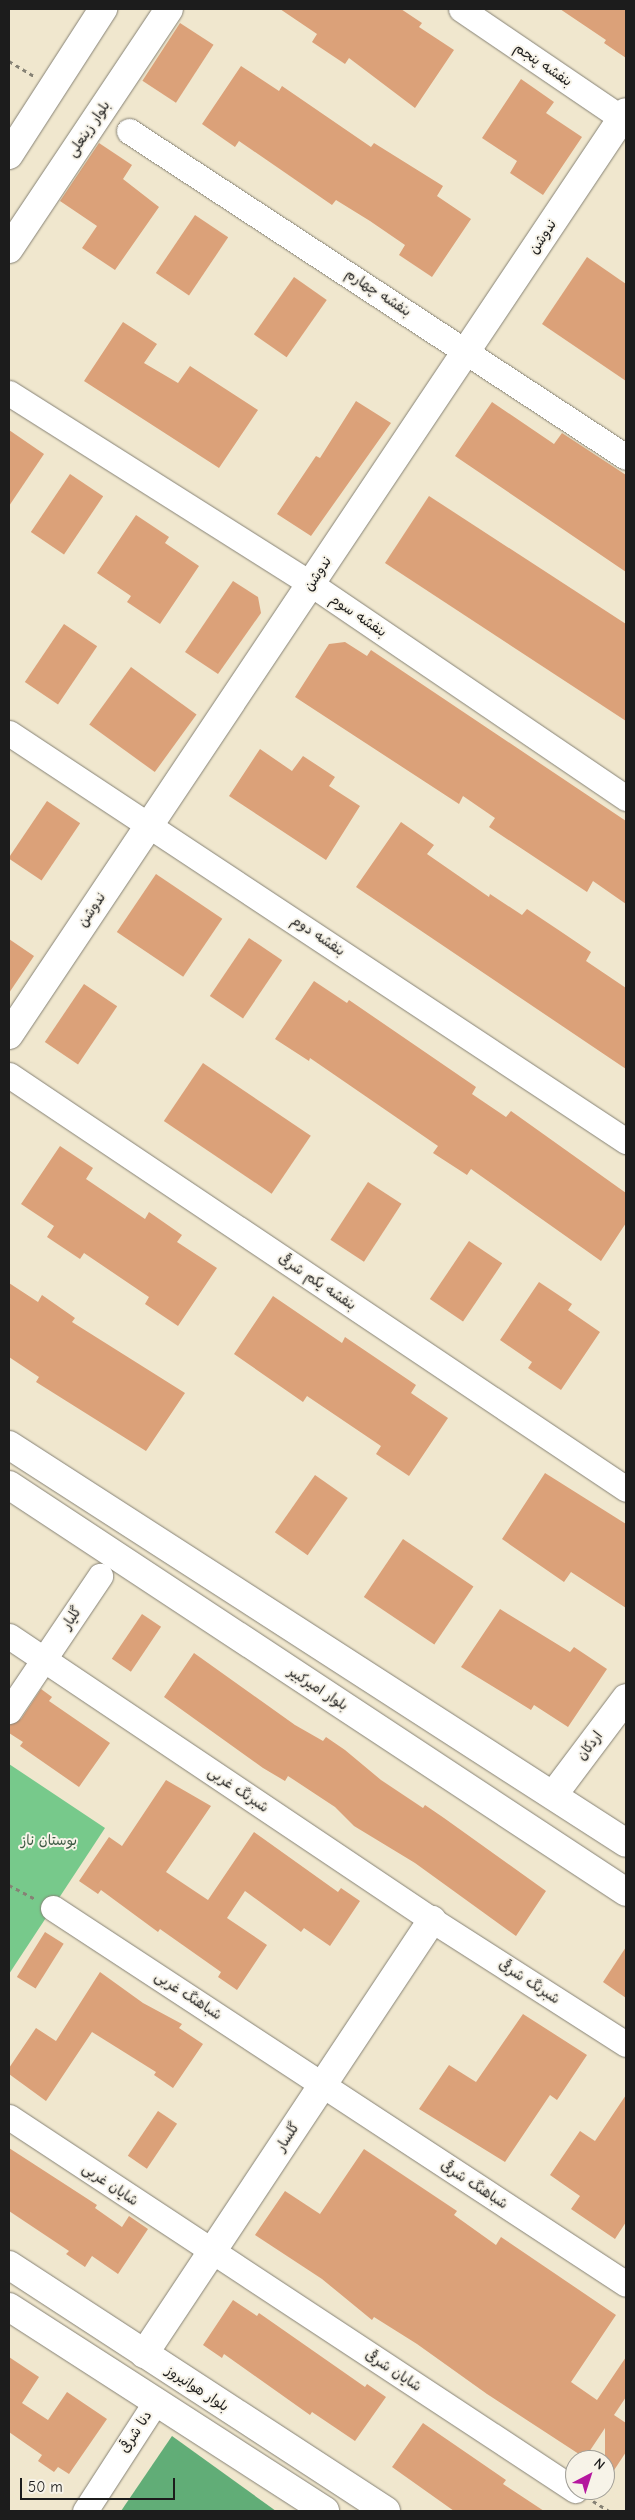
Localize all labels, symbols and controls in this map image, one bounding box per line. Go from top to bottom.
street label: بنفشه پنجم [511,40,575,90]
street label: بلوار زینعلی [64,98,114,160]
street label: ندوشن [525,217,561,257]
street label: بنفشه چهارم [342,266,414,320]
street label: ندوشن [300,554,336,594]
street label: بنفشه سوم [327,591,389,641]
street label: ندوشن [74,890,110,930]
street label: بنفشه دوم [288,912,348,960]
street label: بنفشه یکم شرقی [275,1250,359,1314]
street label: گلیار [58,1603,86,1633]
street label: بلوار امیرکبیر [285,1664,351,1714]
street label: اردکان [574,1728,606,1764]
street label: شبرنگ غربی [205,1764,271,1816]
park label: بوستان ناز [21,1833,77,1849]
street label: شبرنگ شرقی [495,1956,563,2008]
street label: شباهنگ غربی [151,1968,225,2024]
street label: گلسار [272,2119,304,2155]
street label: شباهنگ شرقی [437,2157,511,2213]
street label: شایان غربی [79,2160,141,2210]
street label: شایان شرقی [362,2347,424,2395]
street label: بلوار هوانیروز [162,2362,232,2416]
street label: دنا شرقی [116,2408,156,2456]
north arrow [565,2450,615,2500]
text: N [590,2454,608,2473]
scale bar [22,2468,178,2500]
text: 50 m [28,2478,63,2496]

